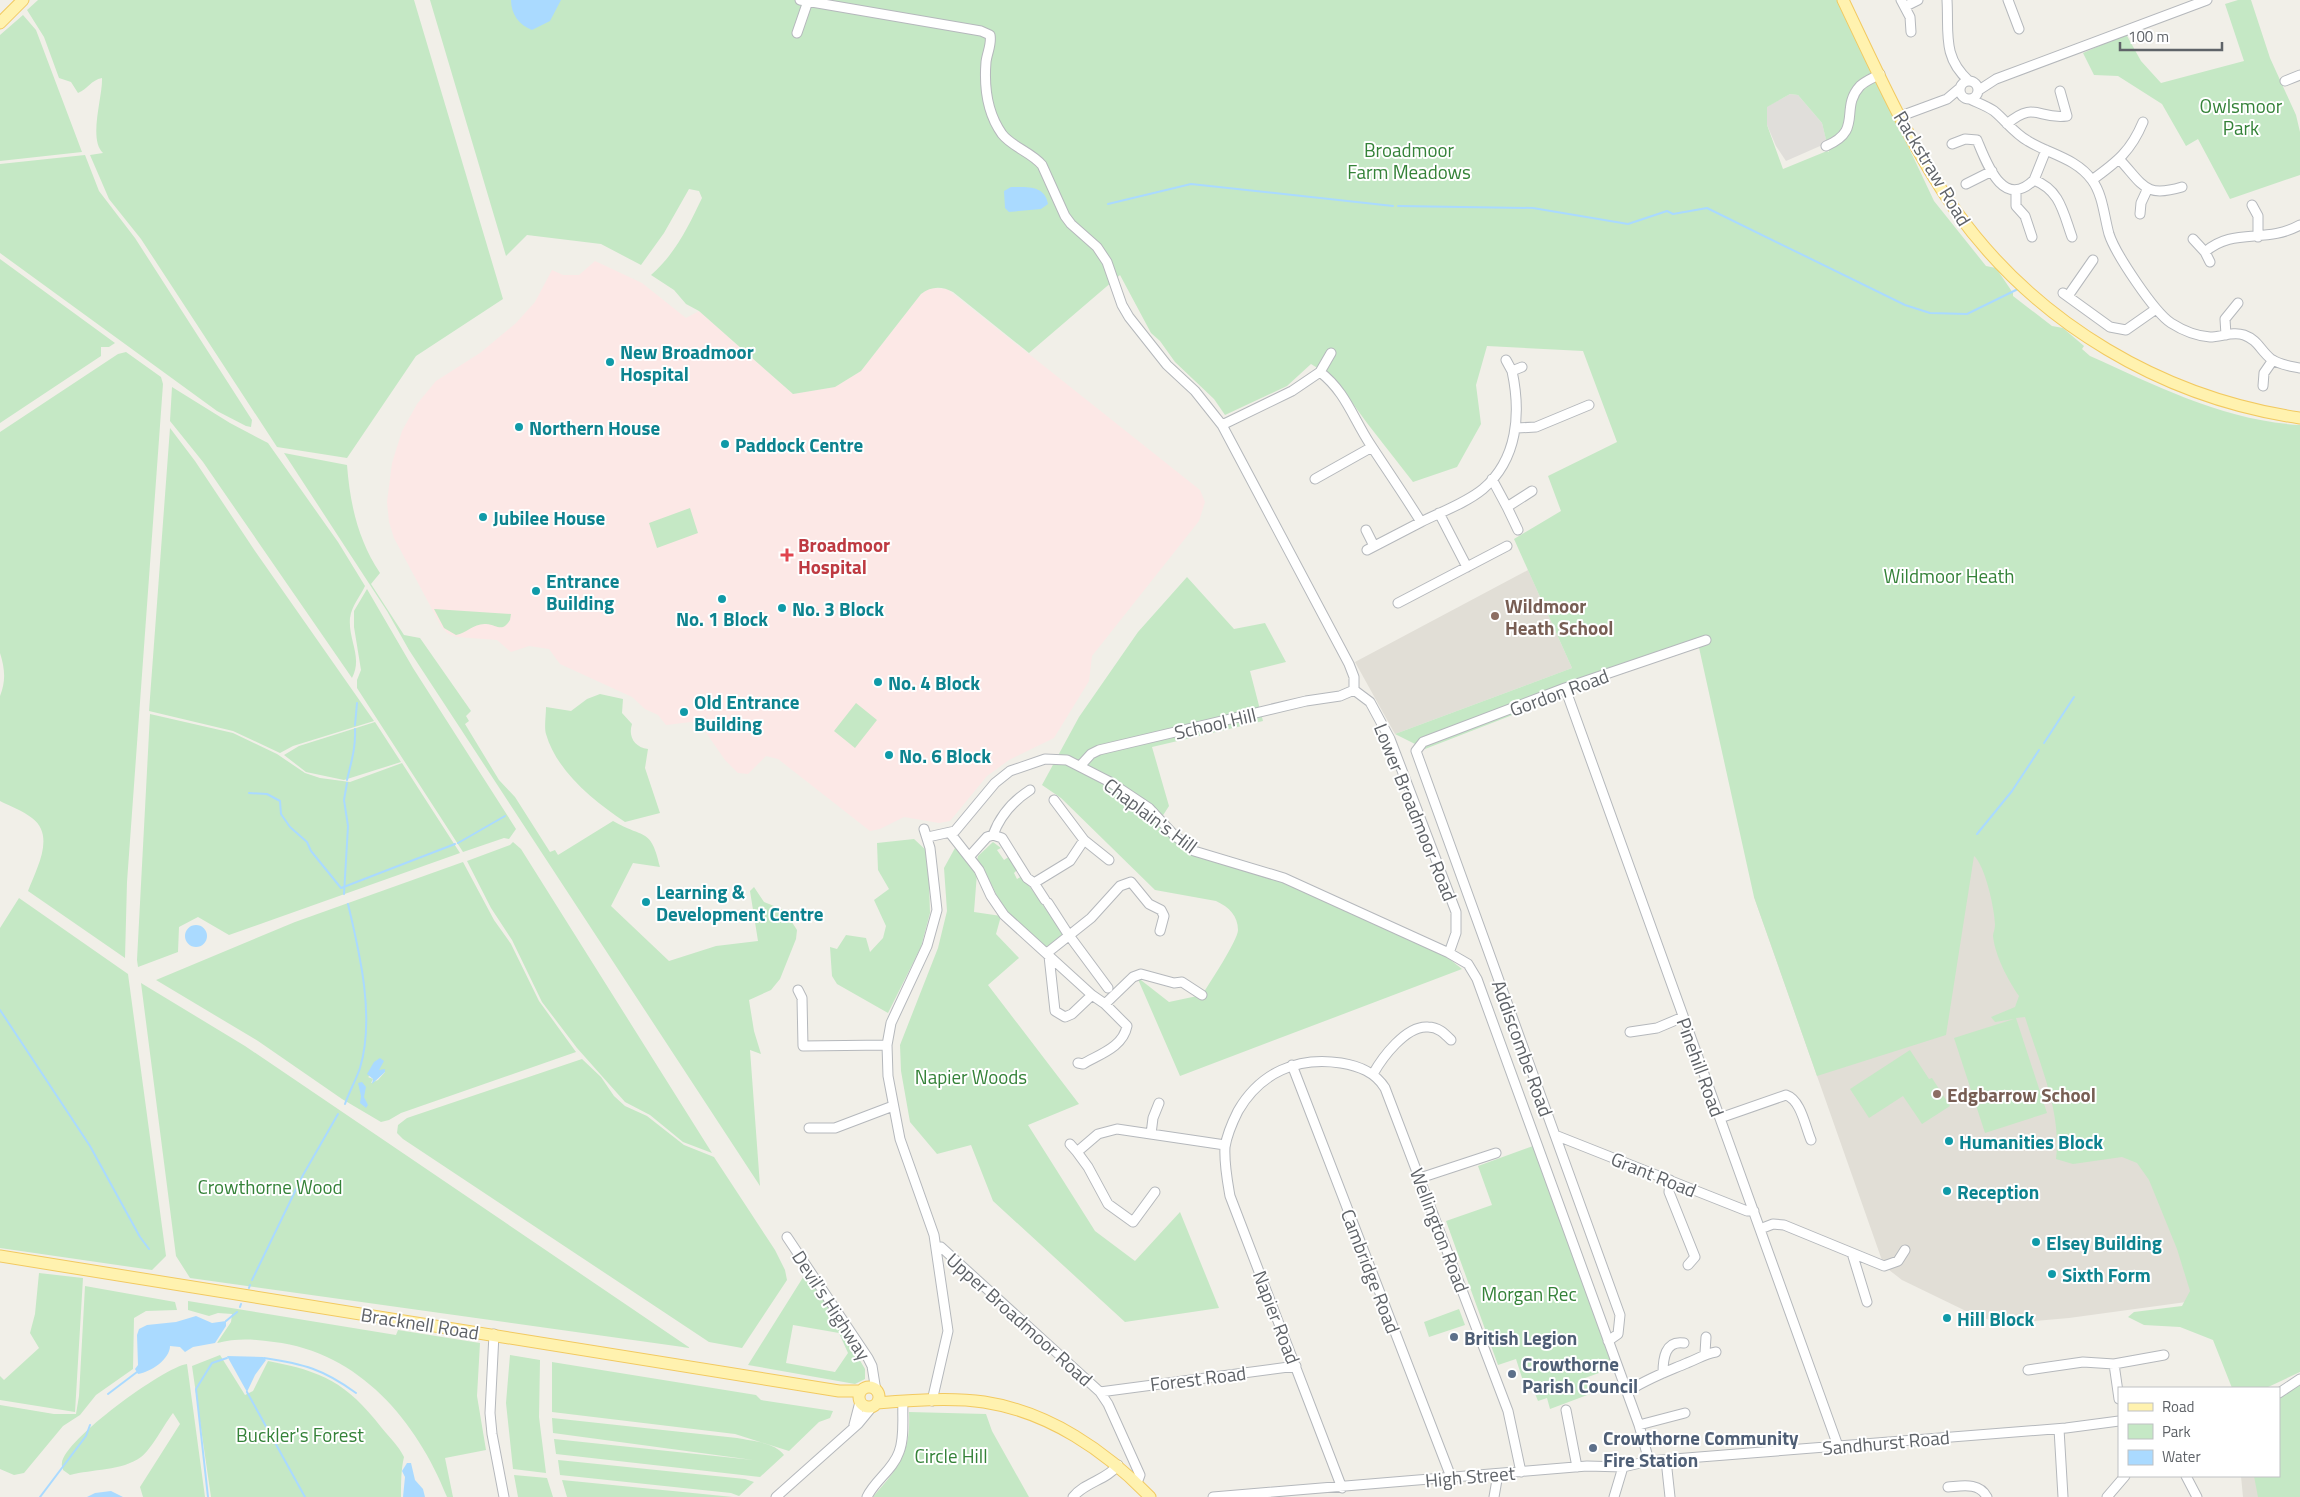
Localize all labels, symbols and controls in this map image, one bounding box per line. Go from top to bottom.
scale bar [2120,20,2222,52]
text: 100 m [2128,25,2169,48]
park label: Owlsmoor Park [2200,91,2283,142]
street label: Rackstraw Road [1887,105,1979,231]
park label: Broadmoor Farm Meadows [1347,135,1471,186]
place label: New Broadmoor Hospital [620,337,754,388]
marker: New Broadmoor Hospital [604,356,616,368]
place label: Northern House [529,413,660,442]
marker: Northern House [513,421,525,433]
place label: Paddock Centre [735,430,864,459]
marker: Paddock Centre [719,438,731,450]
place label: Jubilee House [493,503,606,532]
marker: Jubilee House [477,511,489,523]
place label: Broadmoor Hospital [798,530,890,581]
marker: Broadmoor Hospital [780,548,794,562]
park label: Wildmoor Heath [1884,561,2014,590]
place label: Entrance Building [546,566,620,617]
marker: Entrance Building [530,585,542,597]
place label: Wildmoor Heath School [1505,591,1613,642]
marker: No. 1 Block [716,593,728,605]
place label: No. 3 Block [792,594,884,623]
marker: No. 3 Block [776,602,788,614]
place label: No. 1 Block [676,604,768,633]
marker: Wildmoor Heath School [1489,610,1501,622]
street label: Gordon Road [1505,661,1613,723]
place label: No. 4 Block [888,668,980,697]
marker: No. 4 Block [872,676,884,688]
place label: Old Entrance Building [694,687,800,738]
street label: School Hill [1171,700,1259,746]
marker: Old Entrance Building [678,706,690,718]
street label: Lower Broadmoor Road [1367,719,1465,905]
place label: No. 6 Block [899,741,991,770]
marker: No. 6 Block [883,749,895,761]
street label: Chaplain's Hill [1098,770,1204,860]
place label: Learning & Development Centre [656,877,824,928]
marker: Learning & Development Centre [640,896,652,908]
street label: Addiscombe Road [1485,976,1561,1120]
street label: Pinehill Road [1670,1013,1732,1121]
park label: Napier Woods [915,1062,1027,1091]
place label: Edgbarrow School [1947,1080,2096,1109]
marker: Edgbarrow School [1931,1088,1943,1100]
place label: Humanities Block [1959,1127,2103,1156]
marker: Humanities Block [1943,1135,1955,1147]
street label: Grant Road [1607,1144,1701,1204]
street label: Wellington Road [1403,1164,1477,1296]
park label: Crowthorne Wood [197,1172,343,1201]
place label: Reception [1957,1177,2039,1206]
marker: Reception [1941,1185,1953,1197]
street label: Cambridge Road [1334,1205,1408,1337]
place label: Elsey Building [2046,1228,2162,1257]
marker: Elsey Building [2030,1236,2042,1248]
street label: Devil's Highway [785,1244,879,1366]
street label: Upper Broadmoor Road [940,1245,1100,1393]
place label: Sixth Form [2062,1260,2151,1289]
street label: Napier Road [1246,1266,1308,1368]
marker: Sixth Form [2046,1268,2058,1280]
park label: Morgan Rec [1481,1279,1577,1308]
street label: Bracknell Road [359,1299,481,1347]
place label: Hill Block [1957,1304,2034,1333]
marker: Hill Block [1941,1312,1953,1324]
place label: British Legion [1464,1323,1577,1352]
marker: British Legion [1448,1331,1460,1343]
place label: Crowthorne Parish Council [1522,1349,1638,1400]
street label: Forest Road [1148,1358,1248,1398]
marker: Crowthorne Parish Council [1506,1368,1518,1380]
legend [2118,1387,2280,1477]
text: Road [2162,1395,2194,1418]
park label: Buckler's Forest [236,1420,364,1449]
text: Park [2162,1420,2191,1443]
street label: Sandhurst Road [1821,1422,1951,1462]
place label: Crowthorne Community Fire Station [1603,1423,1799,1474]
park label: Circle Hill [914,1441,988,1470]
marker: Crowthorne Community Fire Station [1587,1442,1599,1454]
text: Water [2162,1445,2201,1468]
street label: High Street [1424,1458,1516,1494]

